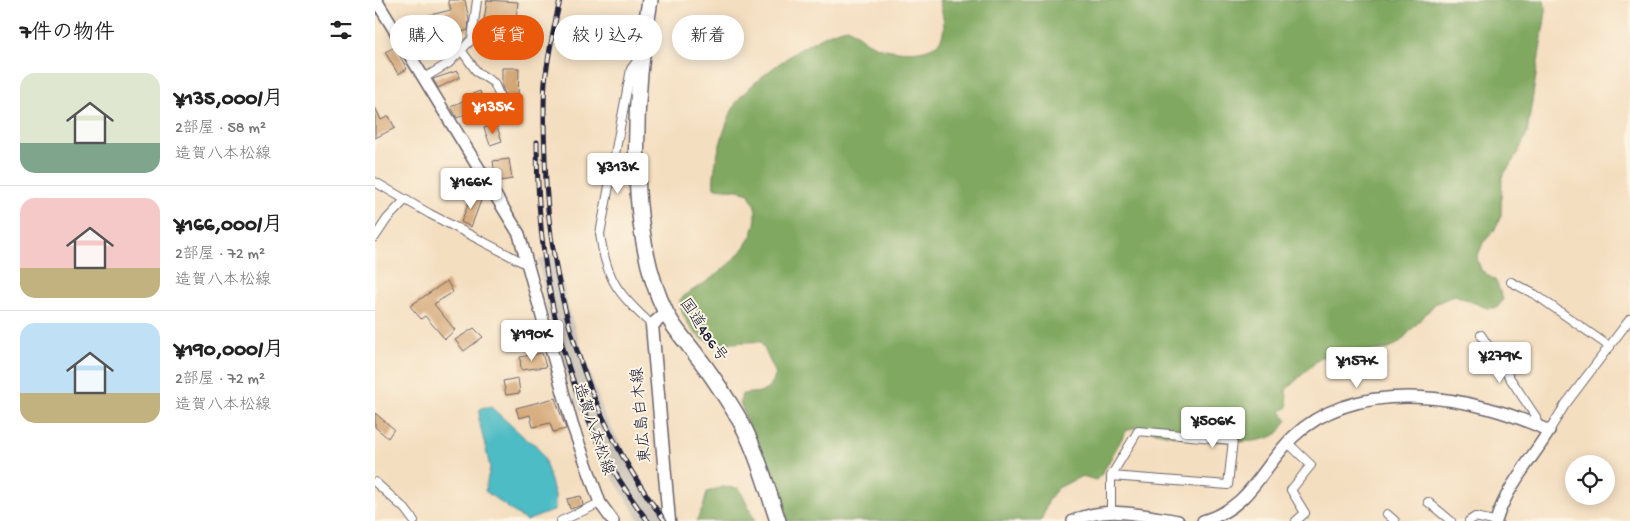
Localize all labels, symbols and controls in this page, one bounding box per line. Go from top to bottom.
chip: 購入 [390,15,462,60]
chip: 賃貸 [472,15,544,60]
chip: 絞り込み [554,15,662,60]
chip: 新着 [672,15,744,60]
icon: filters [327,16,355,44]
text: 7件の物件 [20,22,115,47]
text: ¥135,000/月 [175,88,284,113]
pin: ¥135K [458,92,528,135]
icon: home [60,93,120,153]
text: ¥135K [473,99,513,118]
text: 2部屋 · 58 m² [175,120,266,139]
text: 造賀八本松線 [175,146,271,165]
pin: ¥313K [583,152,653,195]
text: ¥313K [598,159,638,178]
pin: ¥166K [436,168,506,210]
text: ¥166K [452,174,490,193]
text: ¥166,000/月 [175,214,283,239]
icon: home [60,218,120,278]
text: 2部屋 · 72 m² [175,246,265,265]
text: 造賀八本松線 [175,272,271,291]
street label: 国道486号 [674,295,731,366]
pin: ¥190K [497,320,567,362]
text: ¥190K [512,326,552,345]
text: ¥190,000/月 [175,339,284,364]
pin: ¥279K [1465,342,1535,384]
icon: home [60,343,120,403]
pin: ¥157K [1322,346,1392,389]
text: ¥279K [1480,348,1520,367]
text: ¥157K [1337,353,1377,372]
street label: 東広島白木線 [627,366,657,464]
text: 2部屋 · 72 m² [175,371,265,390]
street label: 造賀八本松線 [567,381,619,478]
text: 造賀八本松線 [175,397,271,416]
pin: ¥506K [1178,406,1248,449]
text: ¥506K [1192,413,1234,432]
map controls [1565,455,1615,505]
button: locate [1565,455,1615,505]

